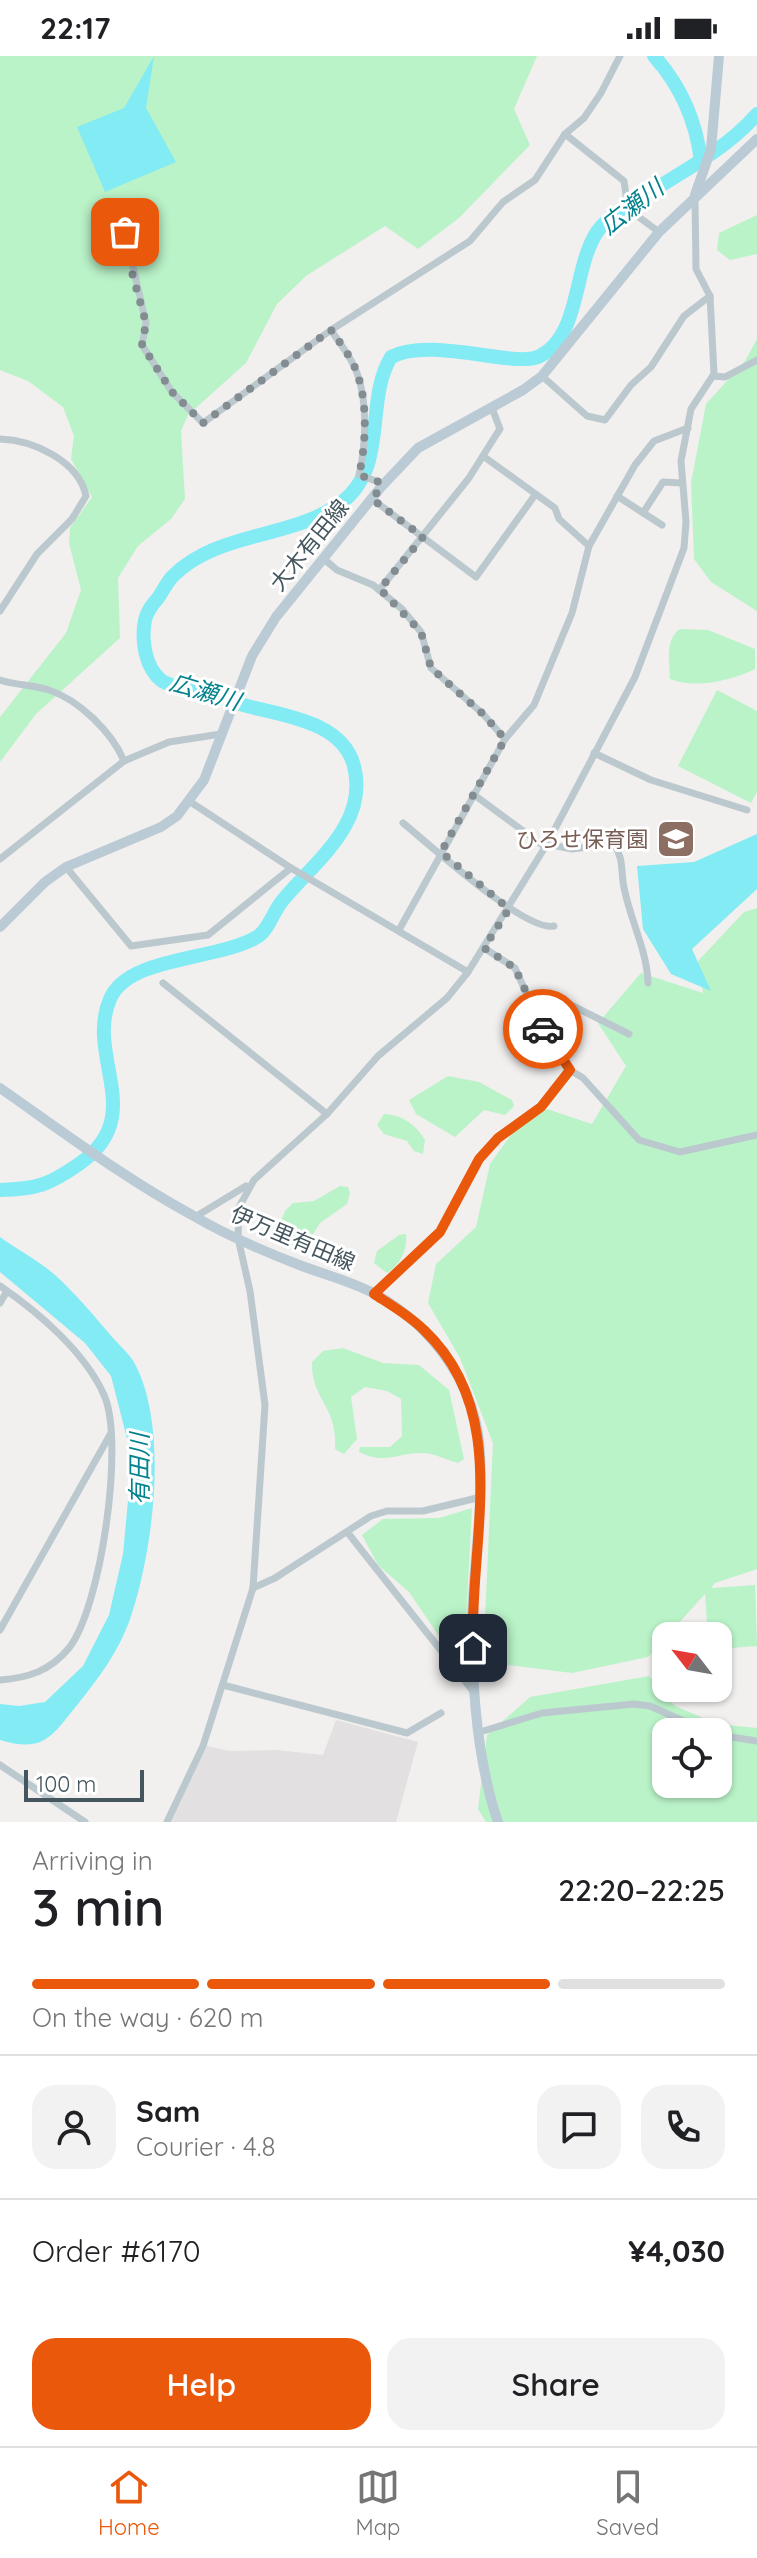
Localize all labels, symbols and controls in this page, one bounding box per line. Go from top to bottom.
text: 22:17 [40,9,110,47]
water label: 広瀬川 [594,170,671,240]
pin [91,198,159,266]
icon: bag [103,210,147,254]
street label: 大木有田線 [264,493,354,597]
water label: 広瀬川 [166,666,247,717]
school or university icon: ひろせ保育園 [655,818,697,860]
place label: ひろせ保育園 [516,825,648,853]
courier [503,989,583,1069]
icon: car [521,1007,565,1051]
street label: 伊万里有田線 [227,1199,359,1277]
water label: 有田川 [124,1430,154,1505]
pin [439,1614,507,1682]
north arrow [652,1622,732,1702]
map controls [652,1622,732,1798]
icon: home [451,1626,495,1670]
button: locate [652,1718,732,1798]
scale bar [24,1766,144,1802]
text: 100 m [36,1770,96,1798]
text: Arriving in [32,1844,153,1877]
text: 22:20–22:25 [558,1871,725,1909]
text: 3 min [32,1874,165,1939]
text: On the way · 620 m [32,2001,264,2034]
button: person [32,2085,116,2169]
button: chat [537,2085,621,2169]
button: phone [641,2085,725,2169]
text: Sam [136,2092,200,2130]
text: Courier · 4.8 [136,2130,275,2163]
text: Order #6170 [32,2232,201,2270]
text: ¥4,030 [628,2232,725,2270]
button: Help [32,2338,371,2430]
button: Share [387,2338,725,2430]
tab: Home [98,2465,160,2541]
tab: Map [356,2465,400,2541]
tab: Saved [596,2465,659,2541]

